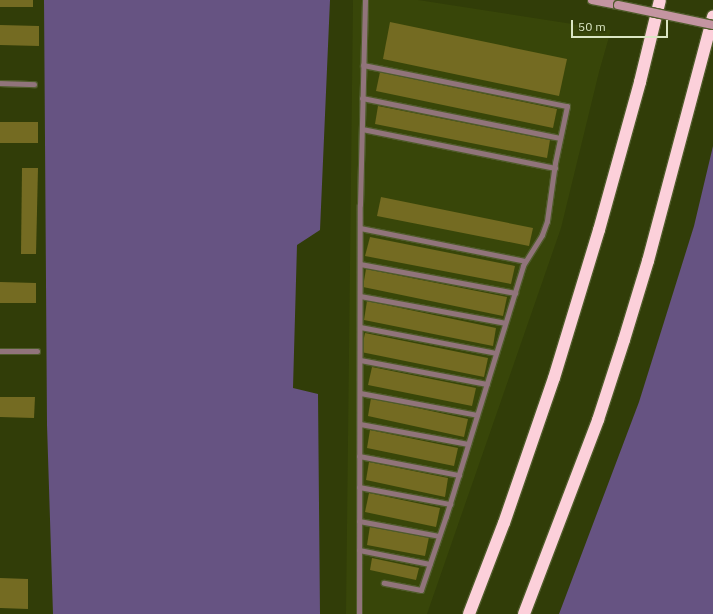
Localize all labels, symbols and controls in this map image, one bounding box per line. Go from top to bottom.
scale bar [573,12,670,38]
text: 50 m [578,19,606,34]

